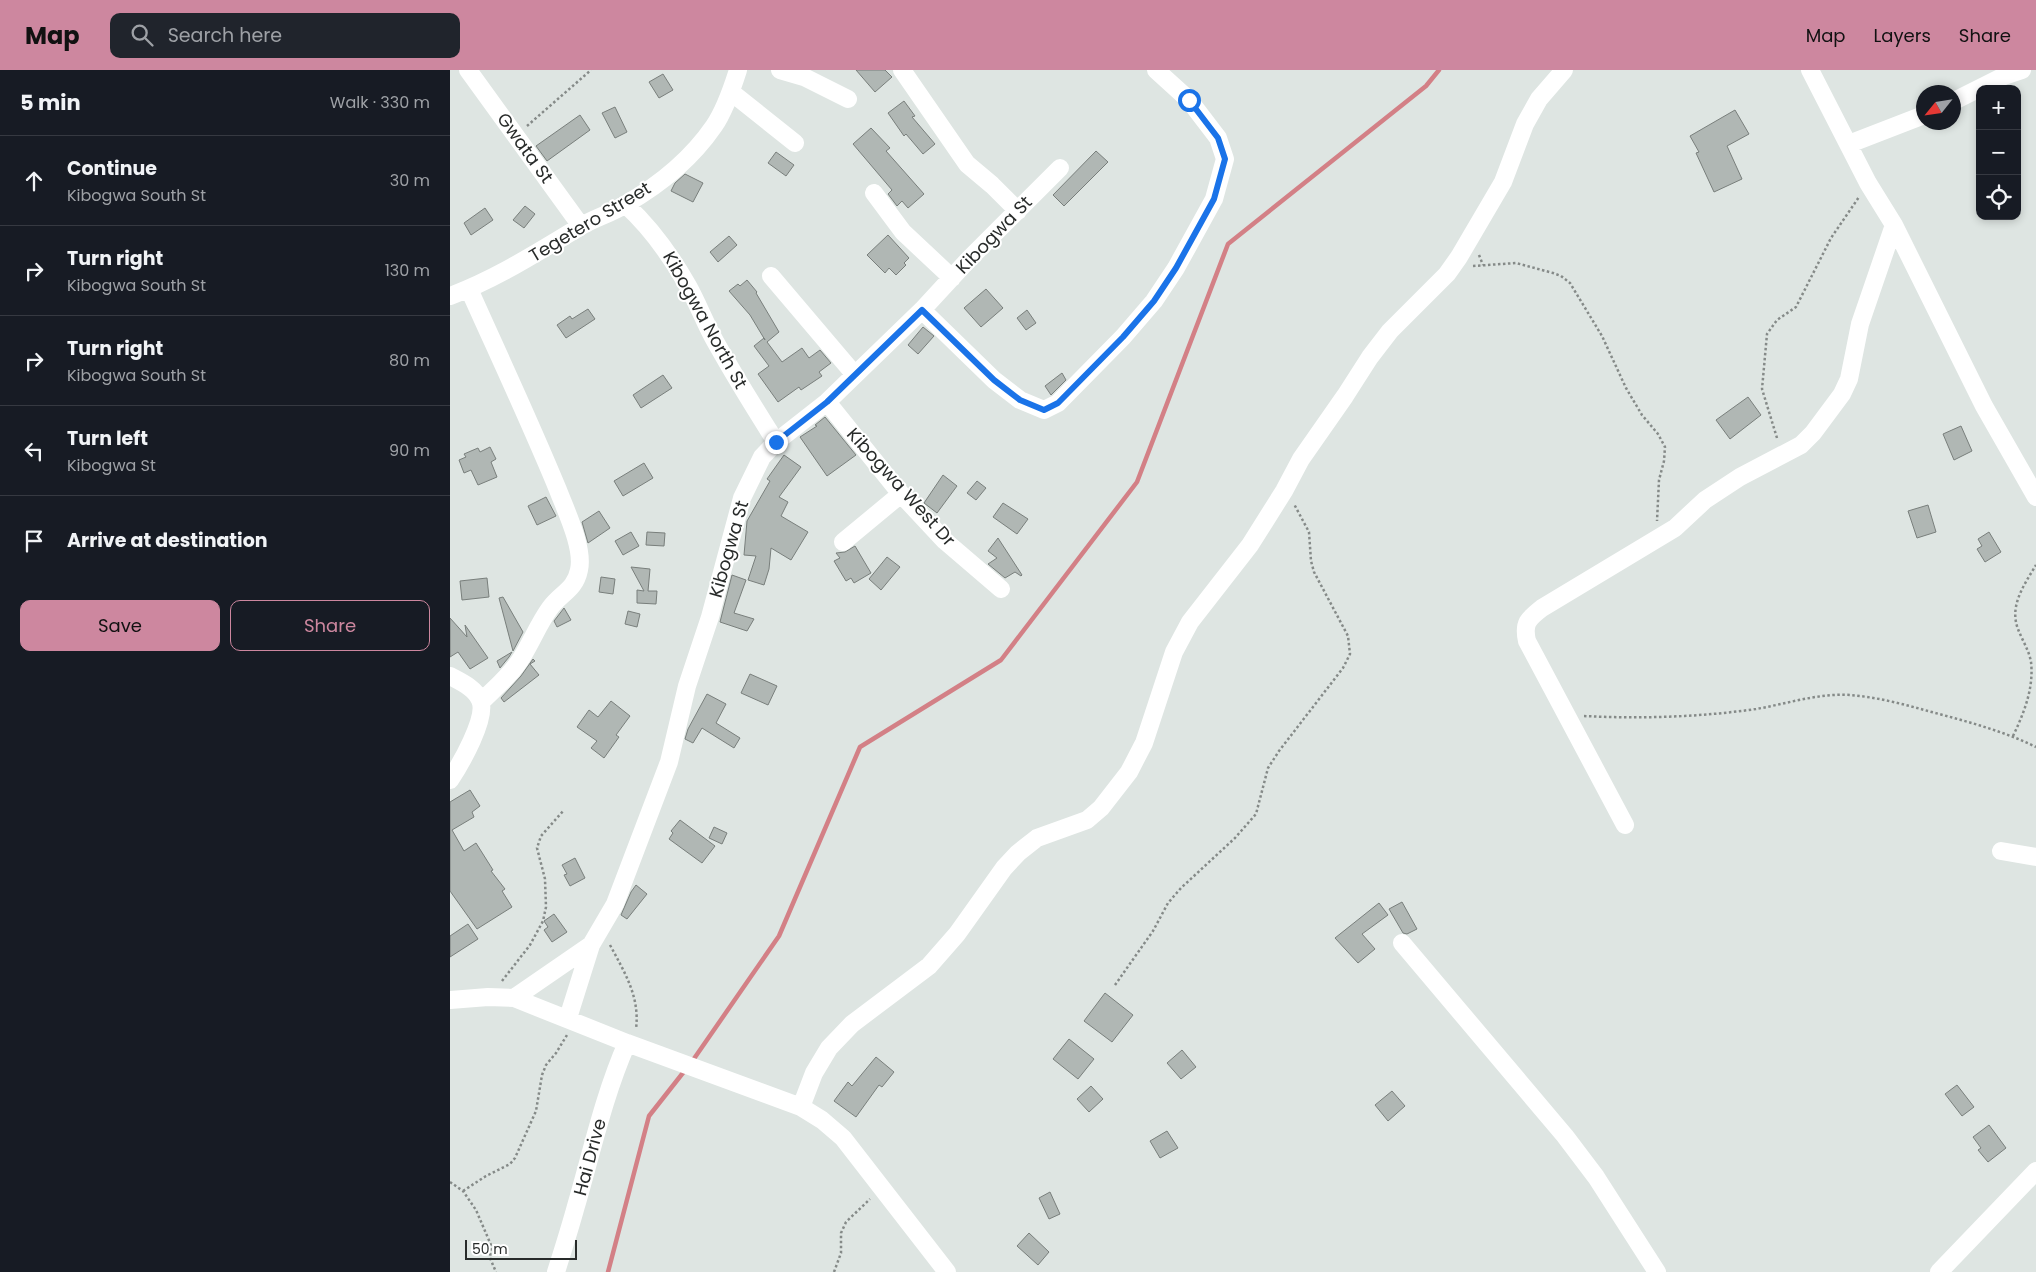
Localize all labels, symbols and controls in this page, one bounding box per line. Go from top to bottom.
search box [110,13,460,58]
text: Map [25,19,80,52]
icon: search [128,21,156,49]
text: Search here [168,22,282,49]
text: Map [1806,23,1846,48]
text: Layers [1874,23,1931,48]
text: Share [1959,23,2011,48]
north arrow [1916,85,1961,130]
map controls [1976,85,2021,220]
button: + [1976,85,2021,130]
text: 5 min [20,88,81,117]
route start [1178,89,1201,112]
text: Walk · 330 m [330,91,430,114]
street label: Gwata St [491,107,559,188]
button: − [1976,130,2021,175]
text: Continue [67,155,157,182]
icon: ahead [20,167,48,195]
text: 30 m [390,169,430,192]
street label: Tegetero Street [524,175,655,268]
button: locate [1976,175,2021,220]
text: Kibogwa South St [67,184,206,207]
street label: Kibogwa St [950,190,1037,279]
text: Turn right [67,245,163,272]
street label: Kibogwa North St [657,246,754,393]
icon: right [20,257,48,285]
text: 130 m [385,259,430,282]
text: Kibogwa South St [67,274,206,297]
text: Turn right [67,335,163,362]
icon: right [20,347,48,375]
text: 80 m [389,349,430,372]
text: Kibogwa South St [67,364,206,387]
street label: Kibogwa West Dr [841,422,962,552]
text: Turn left [67,425,148,452]
route end [765,431,788,454]
icon: left [20,437,48,465]
text: 90 m [389,439,430,462]
text: Kibogwa St [67,454,156,477]
street label: Kibogwa St [703,497,754,600]
icon: arrive [20,527,48,555]
text: Arrive at destination [67,527,268,554]
button: Save [20,600,220,651]
button: Share [230,600,430,651]
street label: Hai Drive [567,1115,612,1198]
scale bar [465,1237,578,1260]
text: 50 m [472,1239,508,1259]

